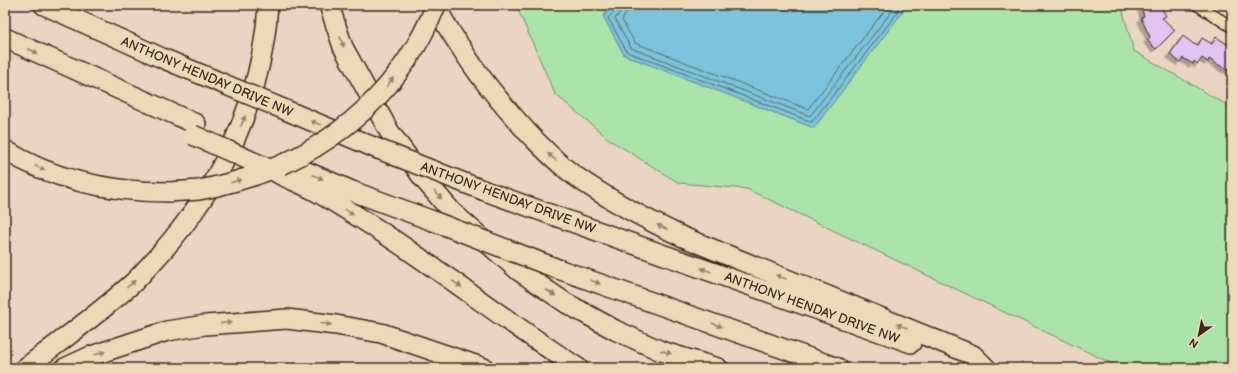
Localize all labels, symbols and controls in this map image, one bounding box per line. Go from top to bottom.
street label: ANTHONY HENDAY DRIVE NW [119,33,295,121]
one-way arrow [339,36,345,48]
one-way arrow [27,48,39,54]
one-way arrow [386,77,395,88]
one-way arrow [240,115,246,126]
one-way arrow [309,119,321,125]
one-way arrow [547,152,558,161]
street label: ANTHONY HENDAY DRIVE NW [418,159,598,237]
one-way arrow [34,164,46,171]
one-way arrow [313,175,325,181]
one-way arrow [231,178,243,184]
one-way arrow [434,190,443,201]
one-way arrow [344,208,354,216]
one-way arrow [656,224,667,230]
one-way arrow [700,267,712,273]
street label: ANTHONY HENDAY DRIVE NW [722,269,902,347]
one-way arrow [775,274,787,280]
one-way arrow [589,279,601,285]
one-way arrow [126,280,136,289]
one-way arrow [452,280,463,288]
one-way arrow [546,289,556,297]
north arrow [1179,315,1219,355]
one-way arrow [220,320,232,326]
one-way arrow [320,320,332,327]
one-way arrow [712,322,724,328]
one-way arrow [895,323,907,329]
text: N [1187,335,1201,351]
one-way arrow [95,349,107,355]
one-way arrow [661,349,673,355]

